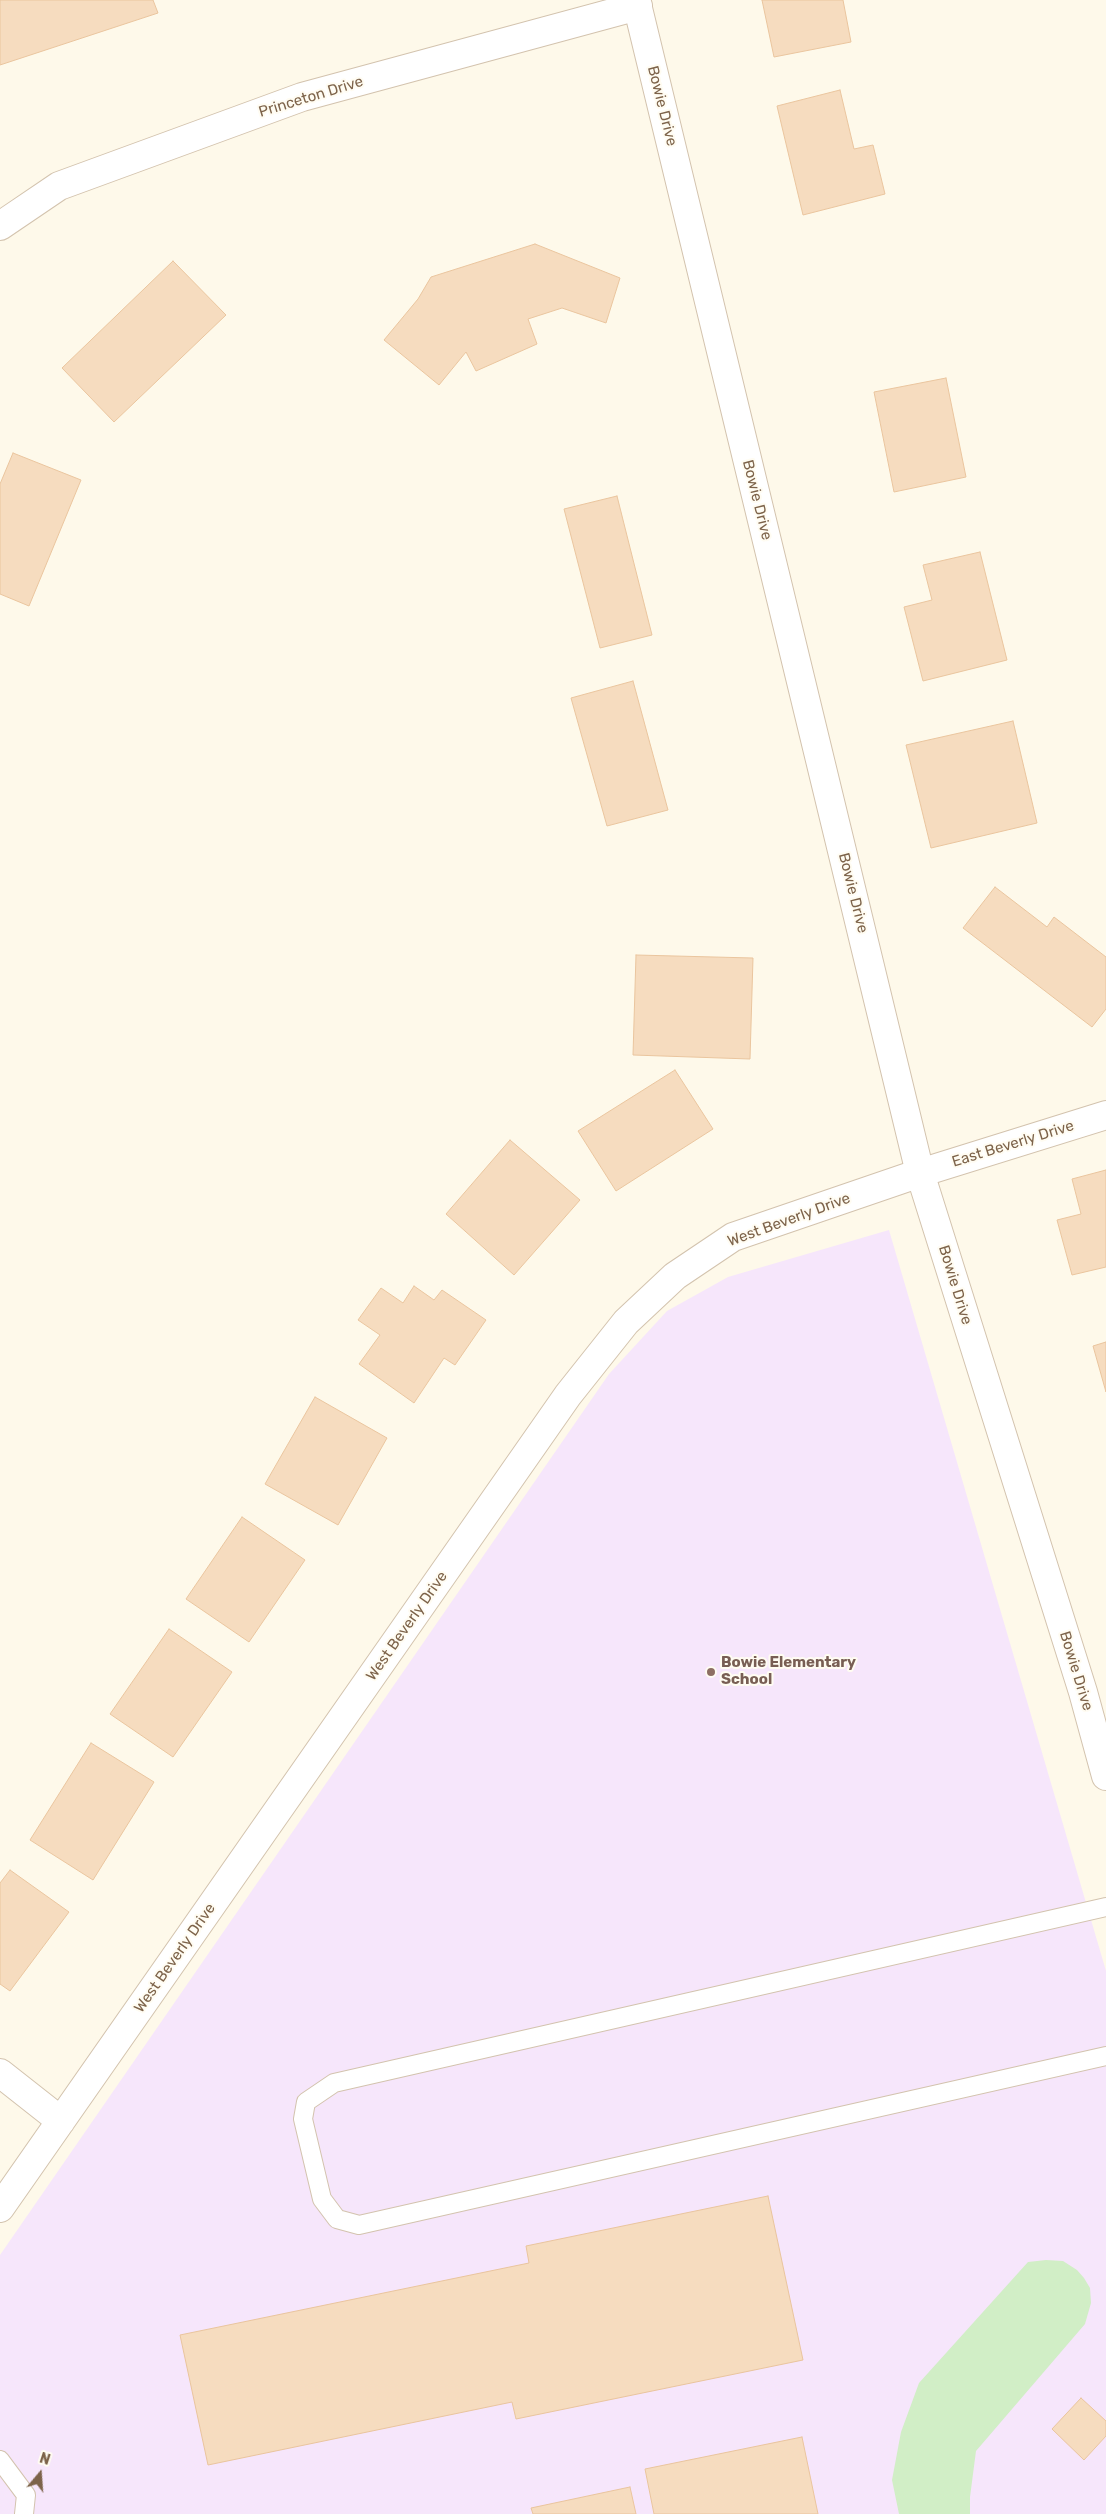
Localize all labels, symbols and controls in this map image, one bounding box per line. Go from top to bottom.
street label: Bowie Drive [643,64,681,148]
street label: Princeton Drive [257,73,365,121]
street label: Bowie Drive [738,458,776,542]
street label: Bowie Drive [834,851,872,935]
street label: East Beverly Drive [950,1117,1076,1171]
street label: West Beverly Drive [725,1189,853,1251]
street label: Bowie Drive [934,1243,976,1327]
street label: West Beverly Drive [363,1568,451,1684]
street label: Bowie Drive [1055,1629,1097,1713]
place label: Bowie Elementary School [721,1654,856,1689]
marker: Bowie Elementary School [705,1666,717,1678]
street label: West Beverly Drive [131,1900,219,2016]
north arrow [15,2449,65,2499]
text: N [37,2450,52,2469]

